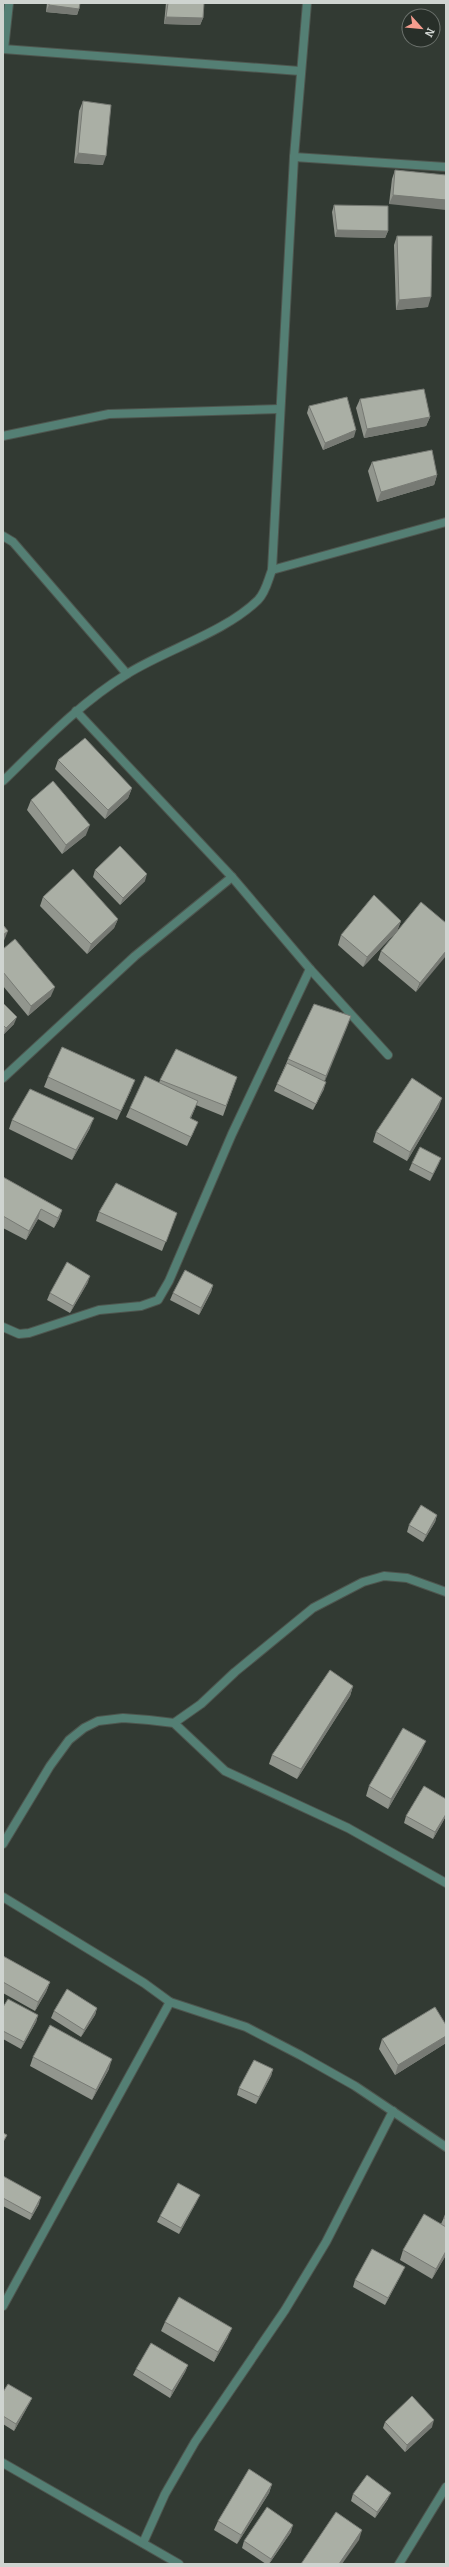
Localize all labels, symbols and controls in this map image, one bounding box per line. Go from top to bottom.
north arrow [401,8,441,48]
text: N [422,26,437,39]

